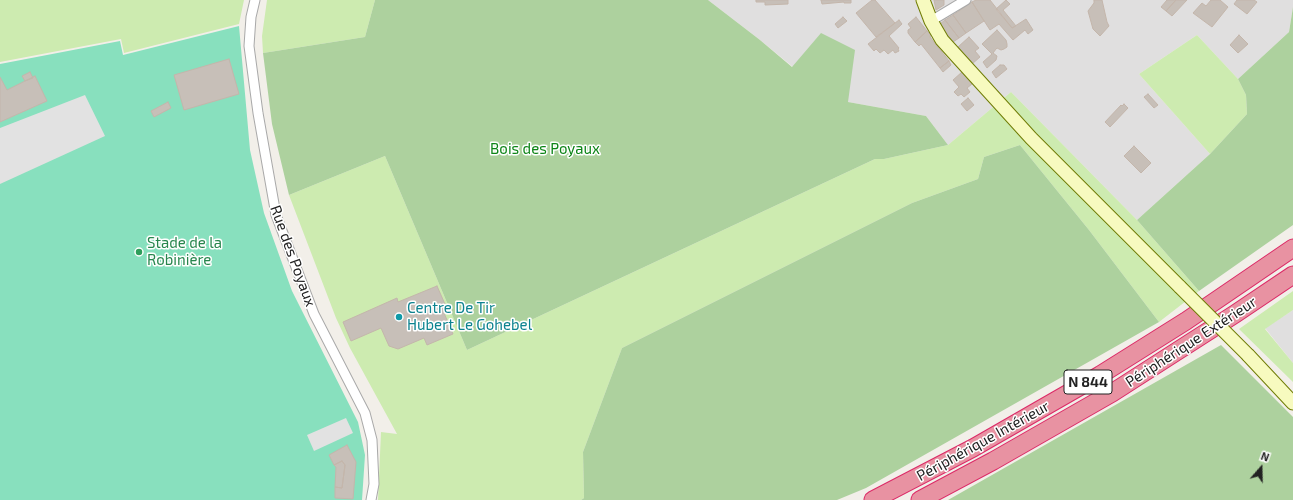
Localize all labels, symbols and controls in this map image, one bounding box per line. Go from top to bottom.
park label: Bois des Poyaux [490,140,600,158]
street label: Rue des Poyaux [266,203,320,309]
place label: Stade de la Robinière [147,234,222,269]
marker: Stade de la Robinière [134,247,144,257]
street label: Périphérique Extérieur [1122,293,1260,391]
place label: Centre De Tir Hubert Le Gohebel [407,299,532,334]
marker: Centre De Tir Hubert Le Gohebel [394,312,404,322]
road number: N 844 [1064,370,1112,394]
street label: Périphérique Intérieur [913,397,1053,485]
north arrow [1241,448,1281,488]
text: N [1259,449,1271,464]

